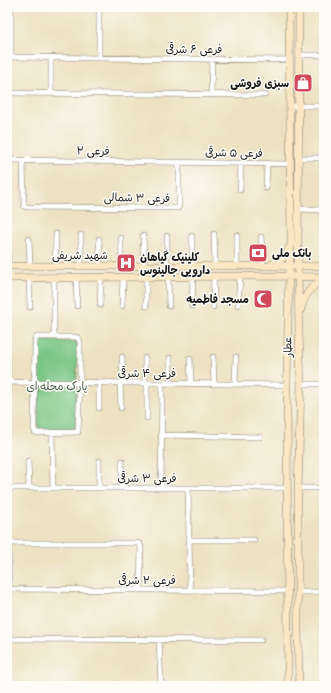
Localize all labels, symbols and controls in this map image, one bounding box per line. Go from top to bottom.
street label: فرعی ۶ شرقی [166,40,222,59]
shop icon: سبزی فروشی [292,72,314,94]
place label: سبزی فروشی [230,74,289,93]
street label: فرعی ۲ [76,141,110,161]
street label: فرعی ۵ شرقی [205,143,263,163]
street label: فرعی ۳ شمالی [104,188,170,208]
bank icon: بانک ملی [247,242,269,264]
place label: بانک ملی [272,244,311,263]
street label: شهید شریفی [52,246,108,265]
place label: کلینیک گیاهان دارویی جالینوس [140,248,210,280]
hospital icon: کلینیک گیاهان دارویی جالینوس [115,252,137,274]
mosque icon: مسجد فاطمیه [252,288,274,310]
place label: مسجد فاطمیه [186,290,249,309]
street label: عطار [278,337,298,358]
street label: فرعی ۴ شرقی [118,364,176,383]
park label: پارک محله ای [26,377,88,396]
street label: فرعی ۳ شرقی [117,469,177,488]
street label: فرعی ۲ شرقی [118,571,176,590]

